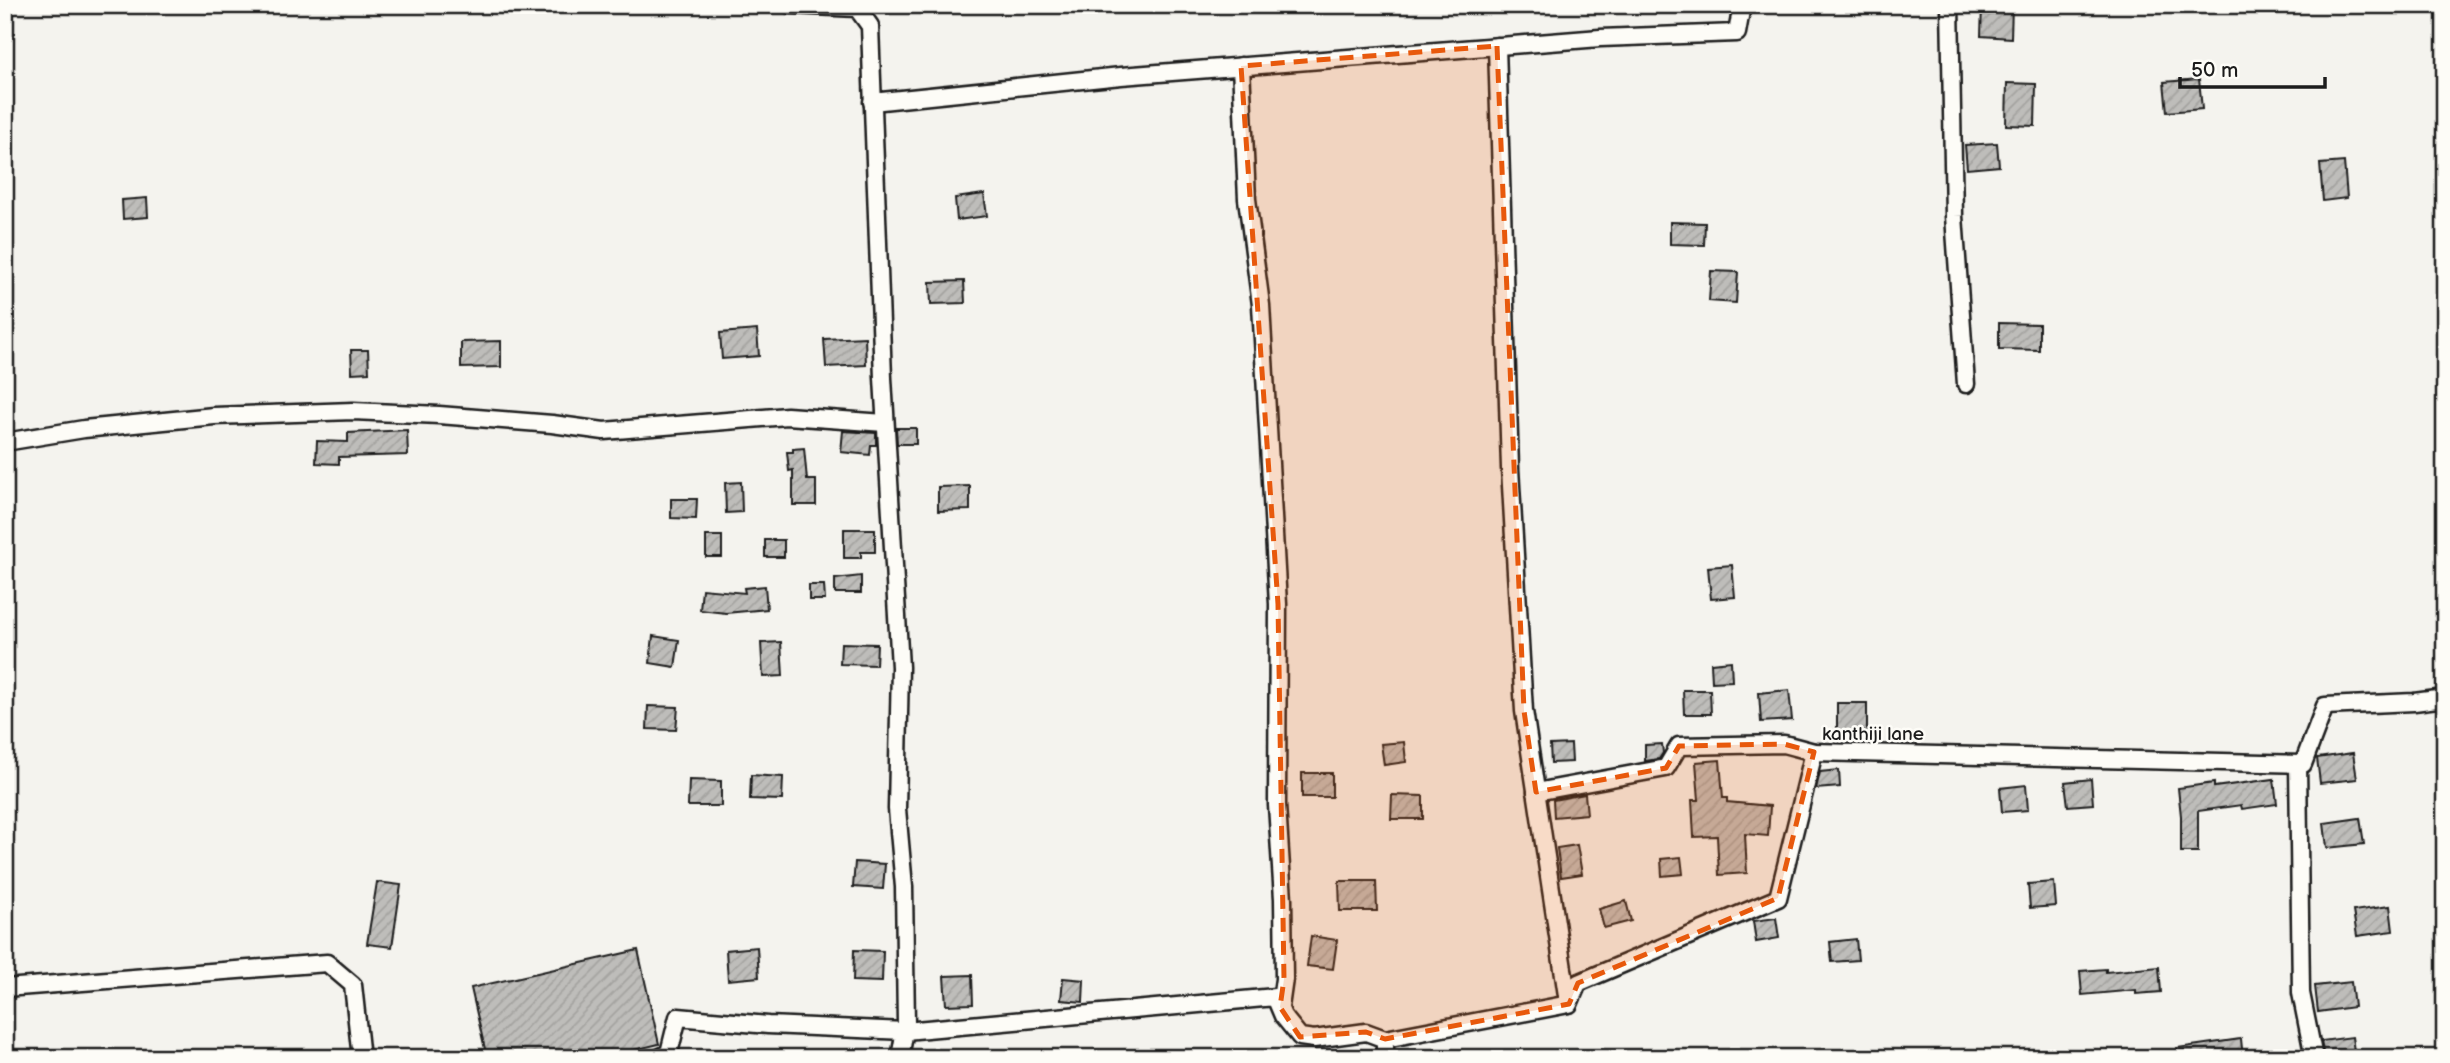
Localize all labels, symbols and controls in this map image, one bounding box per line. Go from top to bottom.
scale bar [2180,46,2326,90]
text: 50 m [2191,58,2238,83]
street label: kanthiji lane [1822,723,1924,746]

